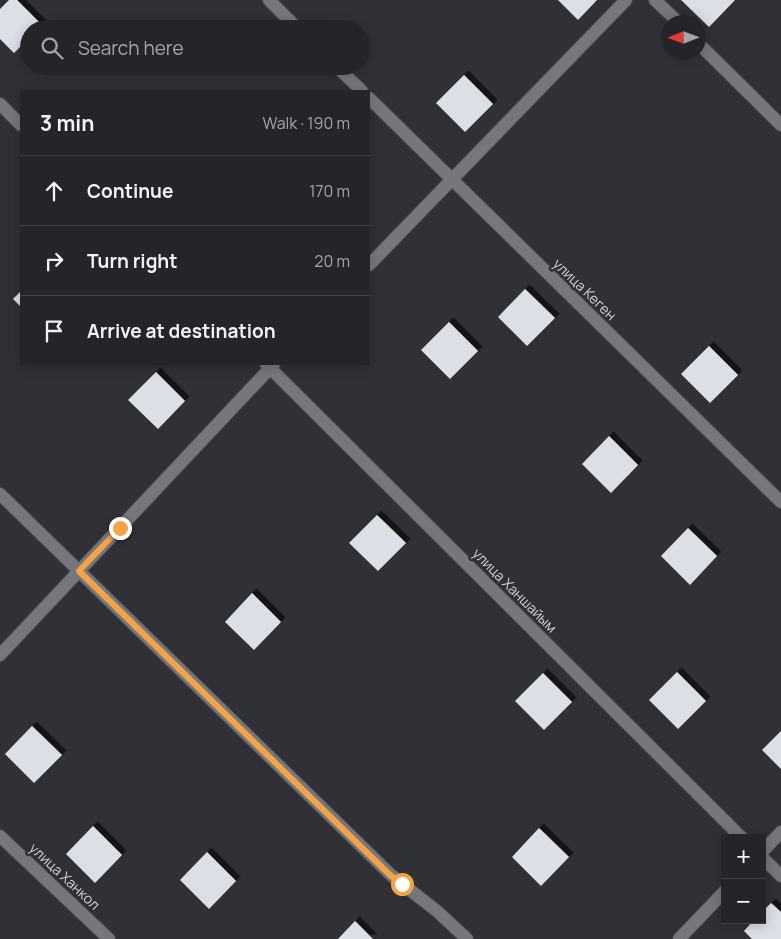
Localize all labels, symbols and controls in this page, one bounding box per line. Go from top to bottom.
north arrow [661,15,706,60]
search box [20,20,370,75]
icon: search [38,34,66,62]
text: Search here [78,35,184,61]
text: 3 min [40,109,94,137]
text: Walk · 190 m [262,112,350,134]
icon: ahead [40,177,68,205]
text: Continue [87,178,173,204]
text: 170 m [309,180,350,202]
icon: right [40,247,68,275]
text: Turn right [87,248,177,274]
text: 20 m [314,250,350,272]
street label: улица Кеген [549,254,621,324]
icon: arrive [40,317,68,345]
text: Arrive at destination [87,318,276,344]
route end [109,517,132,540]
street label: улица Ханшайым [469,544,561,636]
map controls [721,834,766,924]
button: + [721,834,766,879]
street label: улица Ханкол [26,838,104,914]
route start [391,873,414,896]
button: − [721,879,766,924]

